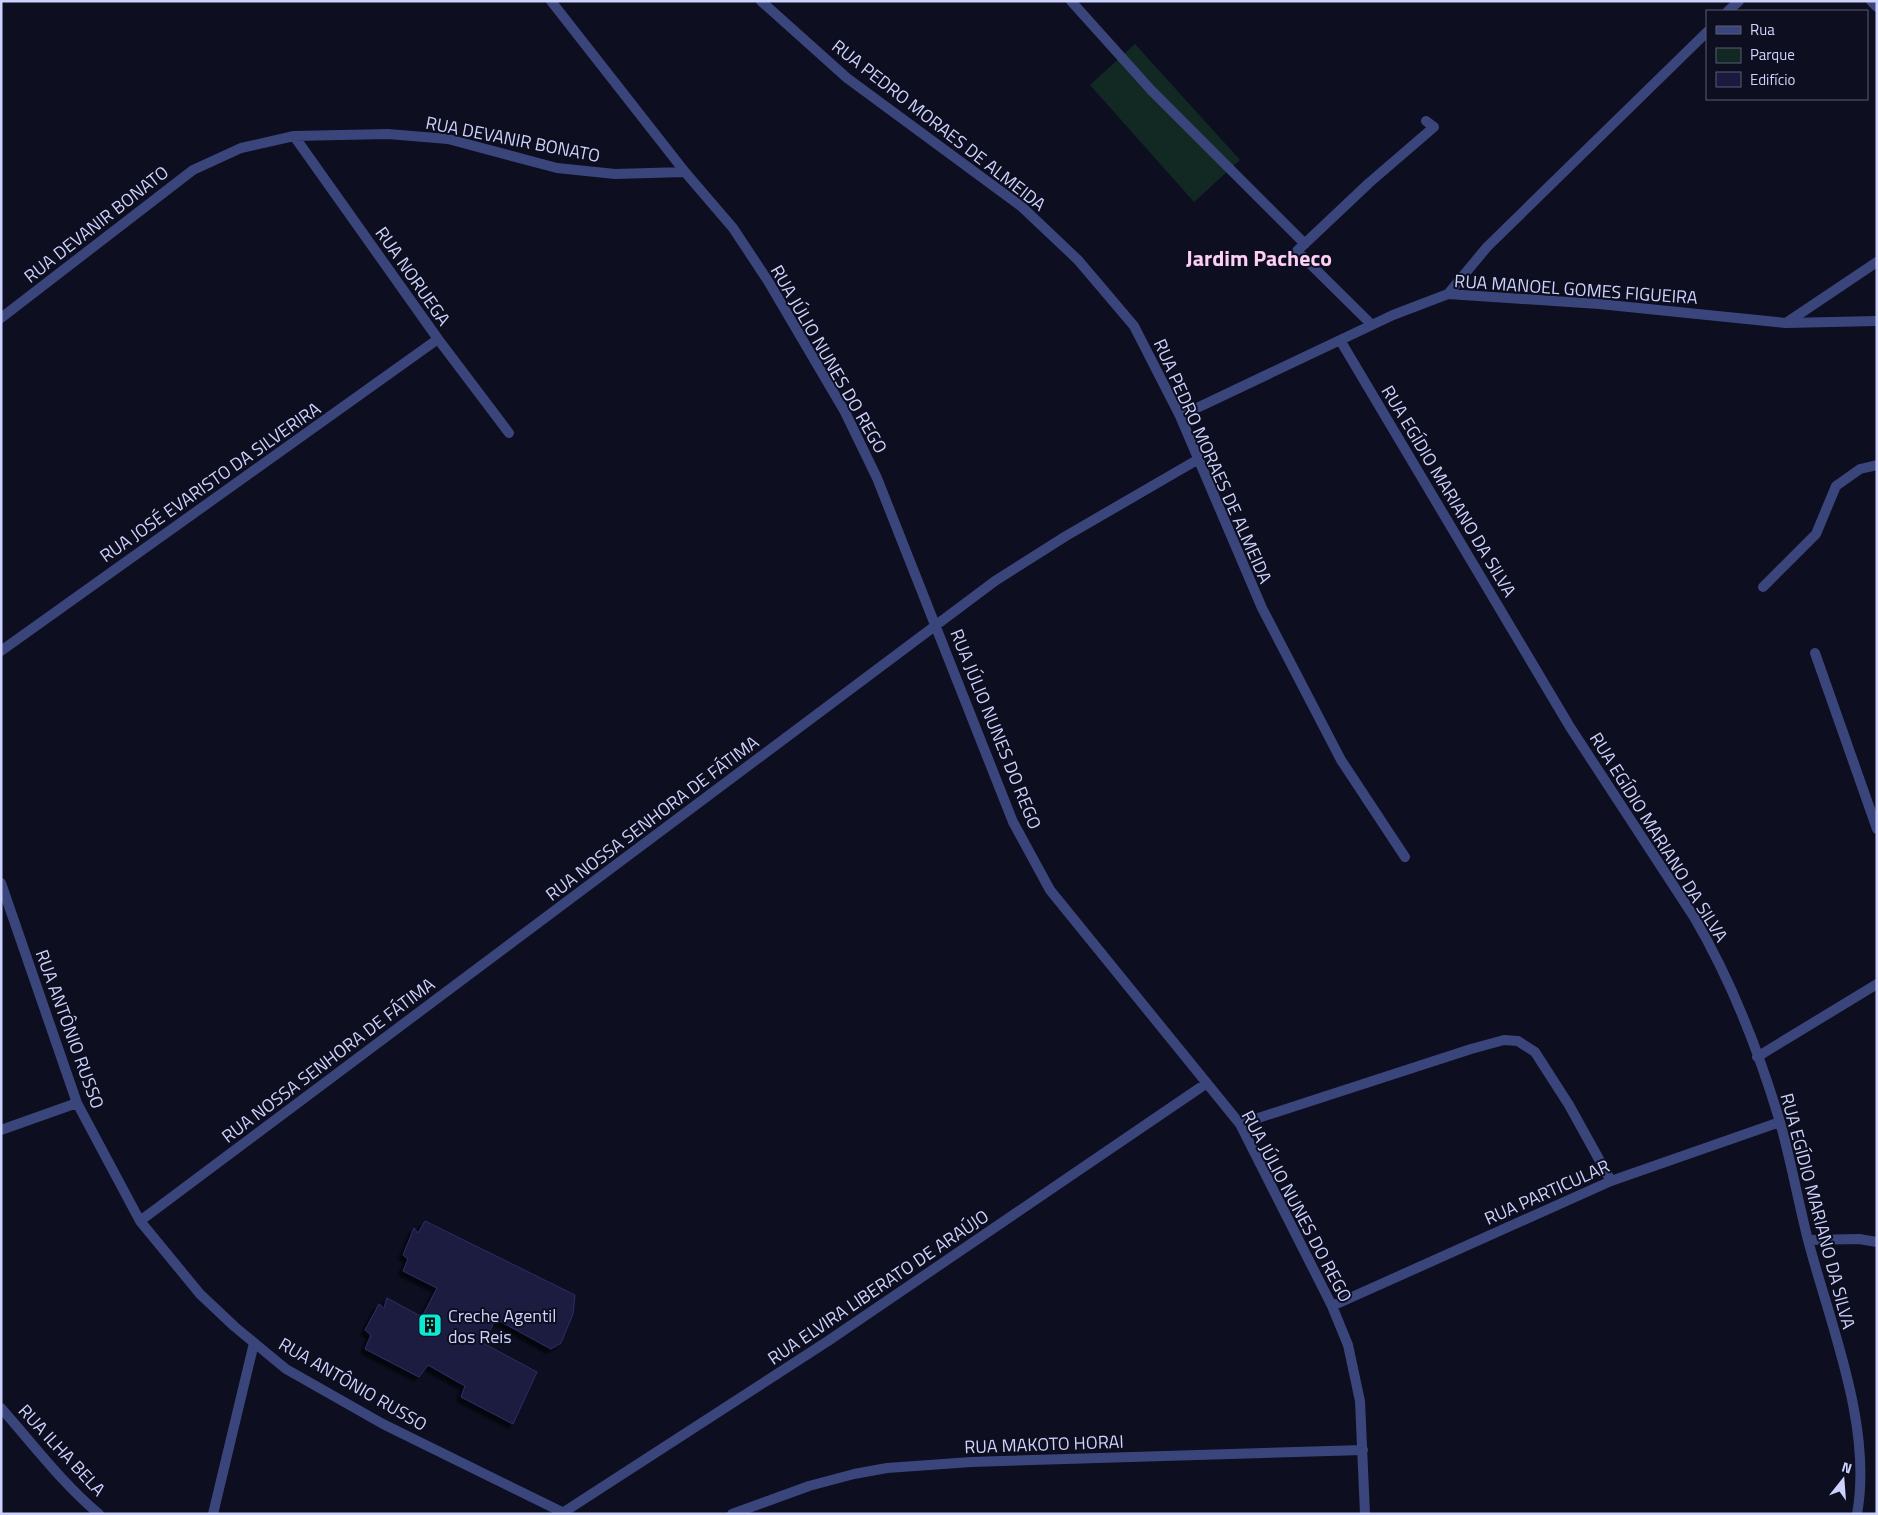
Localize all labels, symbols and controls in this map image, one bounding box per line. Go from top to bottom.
legend [1706,10,1868,100]
text: Rua [1750,18,1775,41]
street label: RUA PEDRO MORAES DE ALMEIDA [826,33,1052,217]
text: Parque [1750,43,1795,66]
text: Edifício [1750,68,1795,91]
street label: RUA DEVANIR BONATO [423,109,603,169]
street label: RUA DEVANIR BONATO [18,159,174,289]
street label: RUA NORUEGA [369,221,457,331]
district label: Jardim Pacheco [1186,241,1332,275]
street label: RUA JÚLIO NUNES DO REGO [764,260,894,458]
street label: RUA MANOEL GOMES FIGUEIRA [1453,267,1699,311]
street label: RUA PEDRO MORAES DE ALMEIDA [1147,334,1279,588]
street label: RUA EGÍDIO MARIANO DA SILVA [1375,380,1523,602]
street label: RUA JOSÉ EVARISTO DA SILVERIRA [94,395,326,569]
street label: RUA JÚLIO NUNES DO REGO [943,625,1049,833]
street label: RUA EGÍDIO MARIANO DA SILVA [1583,727,1735,947]
street label: RUA NOSSA SENHORA DE FÁTIMA [540,729,765,907]
street label: RUA ANTÔNIO RUSSO [29,946,111,1112]
street label: RUA NOSSA SENHORA DE FÁTIMA [216,971,441,1149]
street label: RUA EGÍDIO MARIANO DA SILVA [1774,1090,1863,1332]
street label: RUA JÚLIO NUNES DO REGO [1235,1105,1359,1307]
street label: RUA PARTICULAR [1480,1152,1614,1232]
street label: RUA ELVIRA LIBERATO DE ARAÚJO [762,1203,994,1371]
place label: Creche Agentil dos Reis [448,1302,556,1350]
building icon: Creche Agentil dos Reis [417,1312,443,1338]
street label: RUA ANTÔNIO RUSSO [274,1330,432,1438]
street label: RUA ILHA BELA [12,1398,112,1502]
street label: RUA MAKOTO HORAI [964,1428,1124,1460]
north arrow [1818,1455,1868,1505]
text: N [1839,1456,1855,1479]

